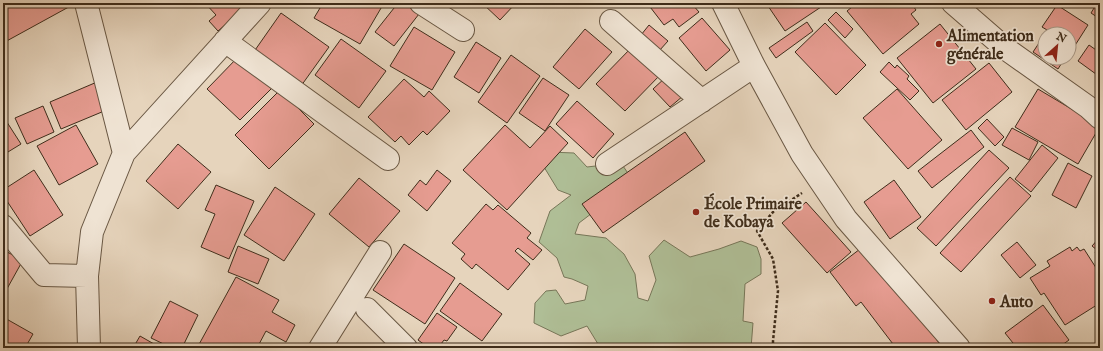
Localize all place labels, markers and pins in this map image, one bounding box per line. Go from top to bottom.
place label: Alimentation générale [946,27,1034,65]
marker: Alimentation générale [934,39,944,49]
place label: École Primaire de Kobaya [704,193,802,233]
marker: École Primaire de Kobaya [691,207,701,217]
place label: Auto [999,293,1034,313]
marker: Auto [987,296,997,306]

